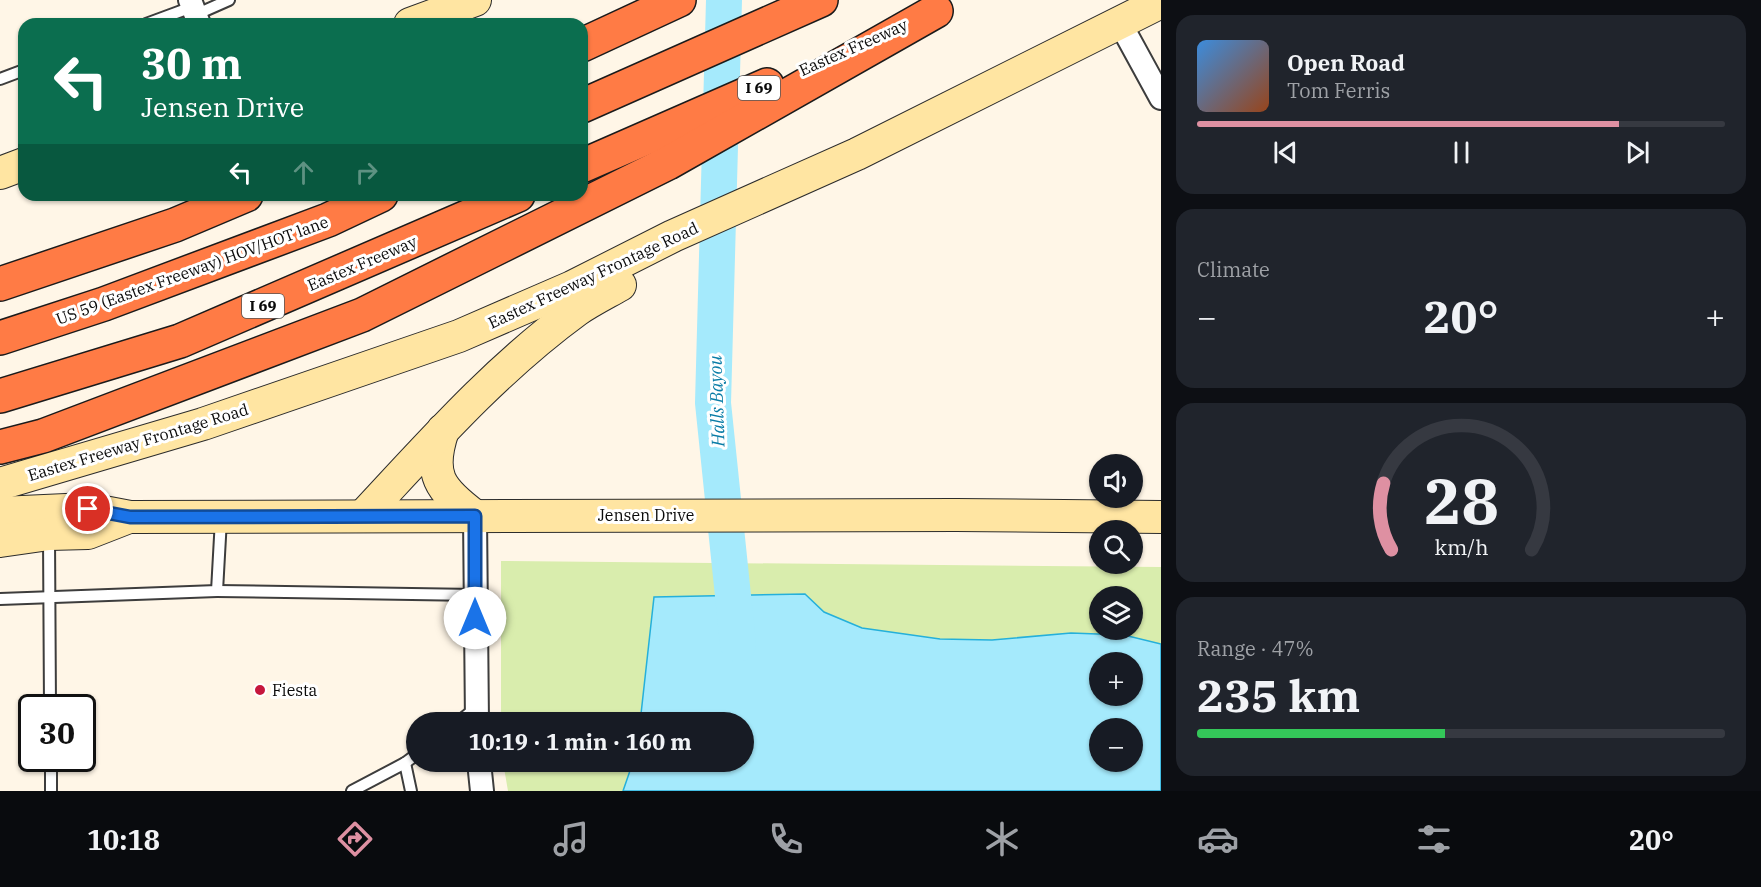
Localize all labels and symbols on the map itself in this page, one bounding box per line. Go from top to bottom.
street label: Eastex Freeway [796,14,911,80]
road number: I 69 [738,76,780,100]
street label: US 59 (Eastex Freeway) HOV/HOT lane [53,211,331,329]
street label: Eastex Freeway Frontage Road [485,217,702,333]
street label: Eastex Freeway [304,231,420,295]
road number: I 69 [242,294,284,318]
water label: Halls Bayou [703,354,730,448]
street label: Eastex Freeway Frontage Road [25,399,251,485]
pin [62,483,113,534]
street label: Jensen Drive [598,505,694,525]
position arrow [443,586,507,650]
place label: Fiesta [272,680,318,700]
marker: Fiesta [253,683,267,697]
speed limit sign: 30 [18,694,96,772]

